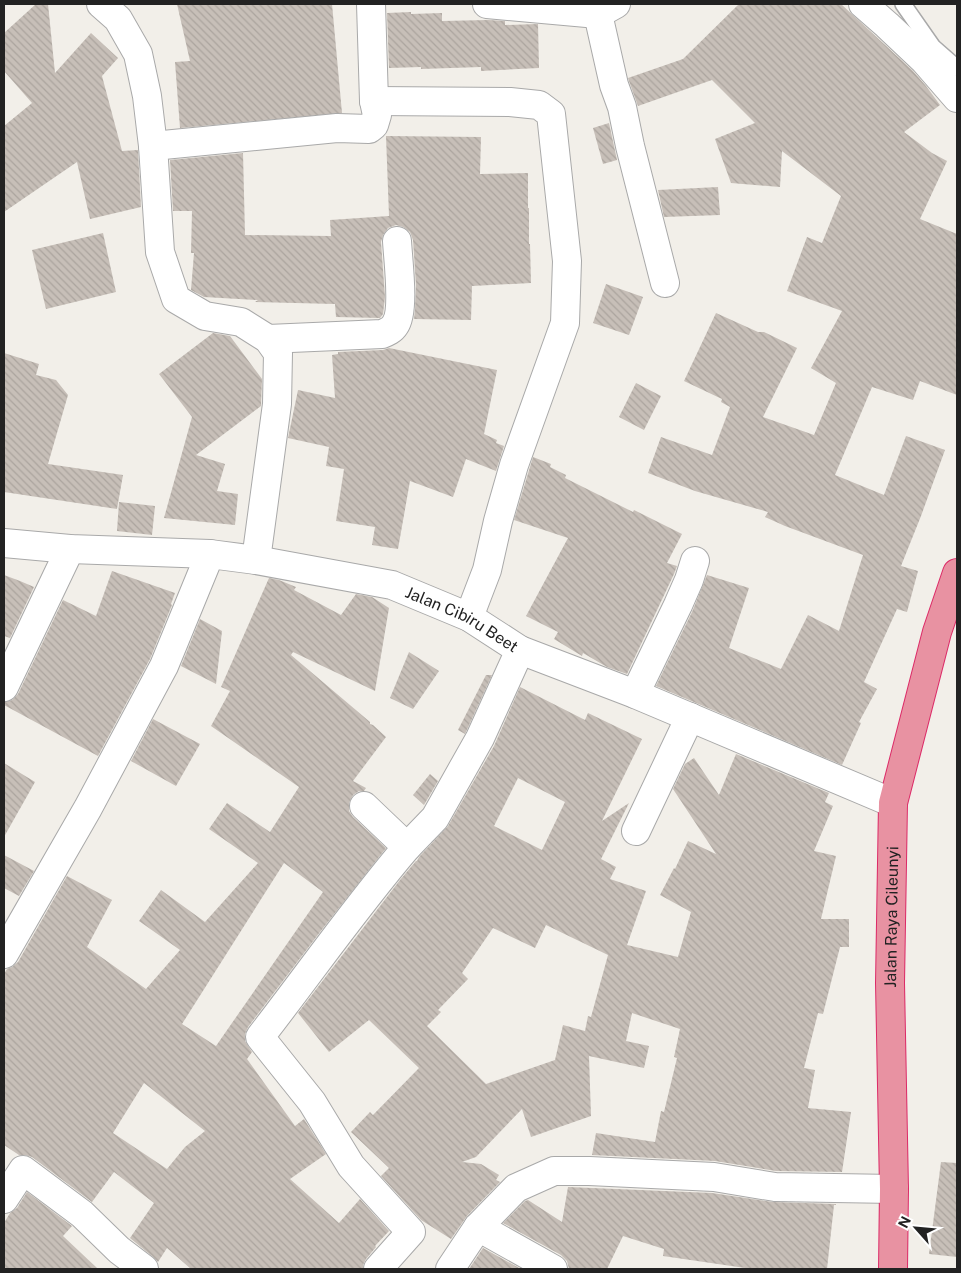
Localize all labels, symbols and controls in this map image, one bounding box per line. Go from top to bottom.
street label: Jalan Cibiru Beet [403,583,522,656]
street label: Jalan Raya Cileunyi [881,846,902,988]
north arrow [891,1203,941,1253]
text: N [895,1214,914,1231]

